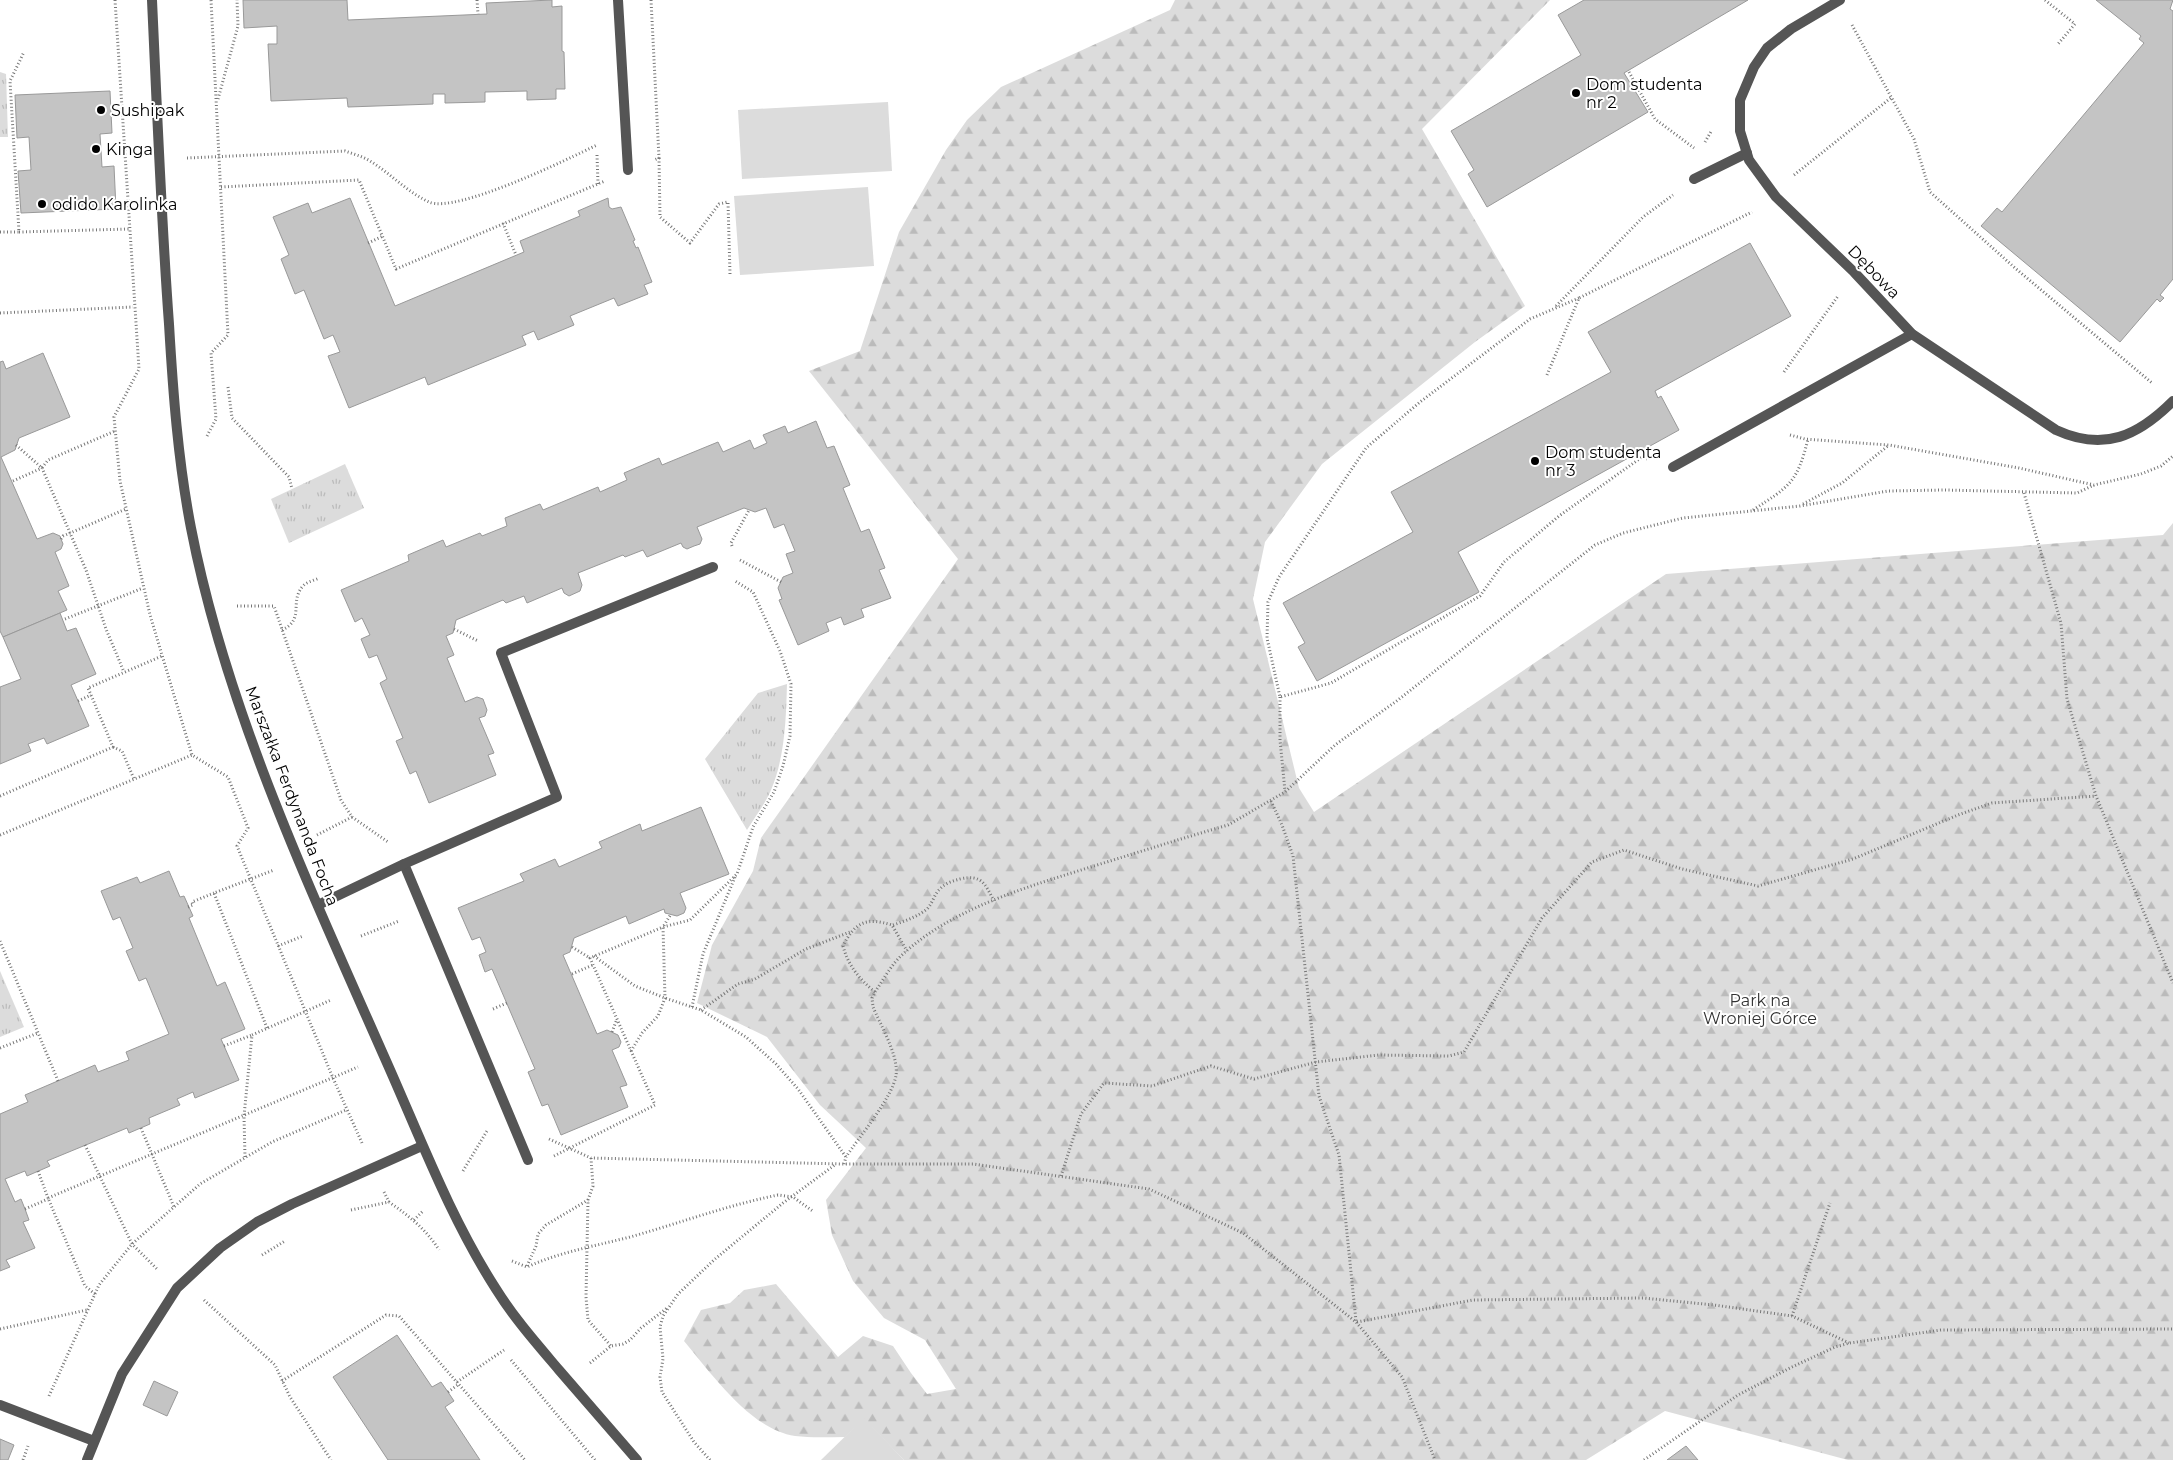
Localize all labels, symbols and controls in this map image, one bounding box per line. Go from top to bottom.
place label: Dom studenta nr 2 [1586,75,1702,112]
marker: Dom studenta nr 2 [1570,87,1582,99]
place label: Sushipak [111,101,185,120]
marker: Sushipak [95,104,107,116]
place label: Kinga [106,140,153,159]
marker: Kinga [90,143,102,155]
place label: odido Karolinka [52,195,177,214]
marker: odido Karolinka [36,198,48,210]
street label: Dębowa [1844,241,1904,303]
place label: Dom studenta nr 3 [1545,443,1661,480]
marker: Dom studenta nr 3 [1529,455,1541,467]
street label: Marszałka Ferdynanda Focha [241,683,343,909]
park label: Park na Wroniej Górce [1703,991,1817,1028]

